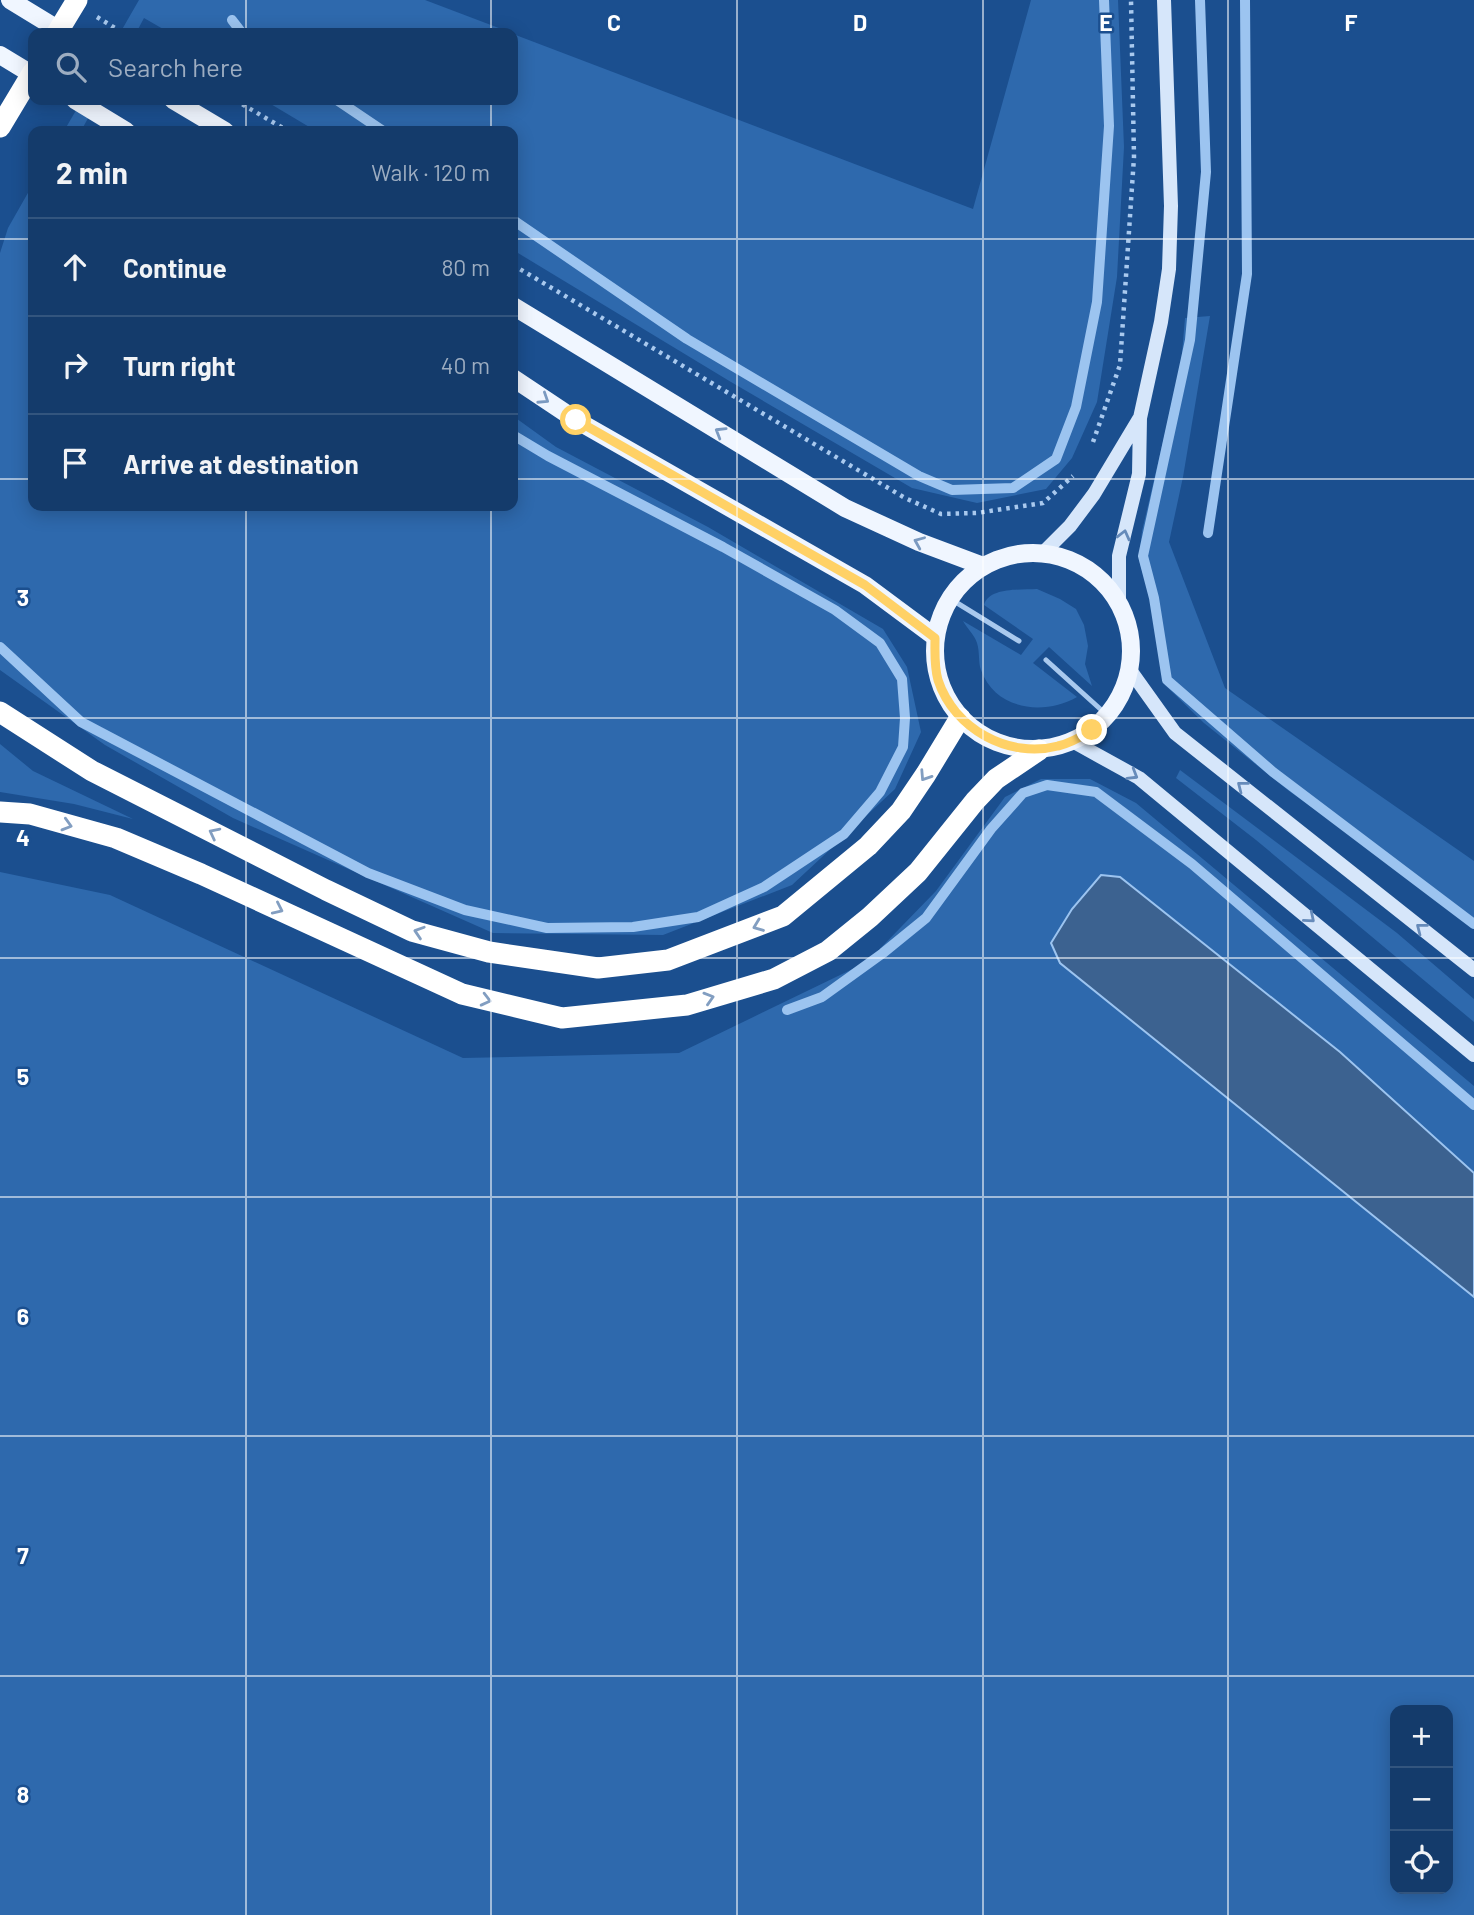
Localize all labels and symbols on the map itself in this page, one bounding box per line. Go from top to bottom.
text: C [607,8,621,36]
text: D [853,8,867,36]
text: E [1099,8,1113,36]
text: F [1345,8,1358,36]
one-way arrow [537,391,550,404]
route start [560,404,591,435]
one-way arrow [715,427,728,440]
one-way arrow [1116,529,1131,541]
one-way arrow [914,536,926,550]
text: 3 [17,583,29,611]
route end [1076,714,1107,745]
one-way arrow [1125,767,1138,780]
one-way arrow [920,768,933,781]
one-way arrow [1238,782,1250,795]
one-way arrow [61,816,73,831]
text: 4 [16,823,30,851]
one-way arrow [209,828,221,842]
one-way arrow [270,901,283,915]
one-way arrow [1301,910,1314,922]
one-way arrow [752,917,764,931]
one-way arrow [1416,923,1428,936]
one-way arrow [413,926,425,940]
one-way arrow [480,992,492,1006]
one-way arrow [703,992,715,1007]
text: 5 [17,1062,29,1090]
text: 6 [17,1302,29,1330]
text: 7 [17,1541,29,1569]
text: 8 [17,1780,29,1808]

